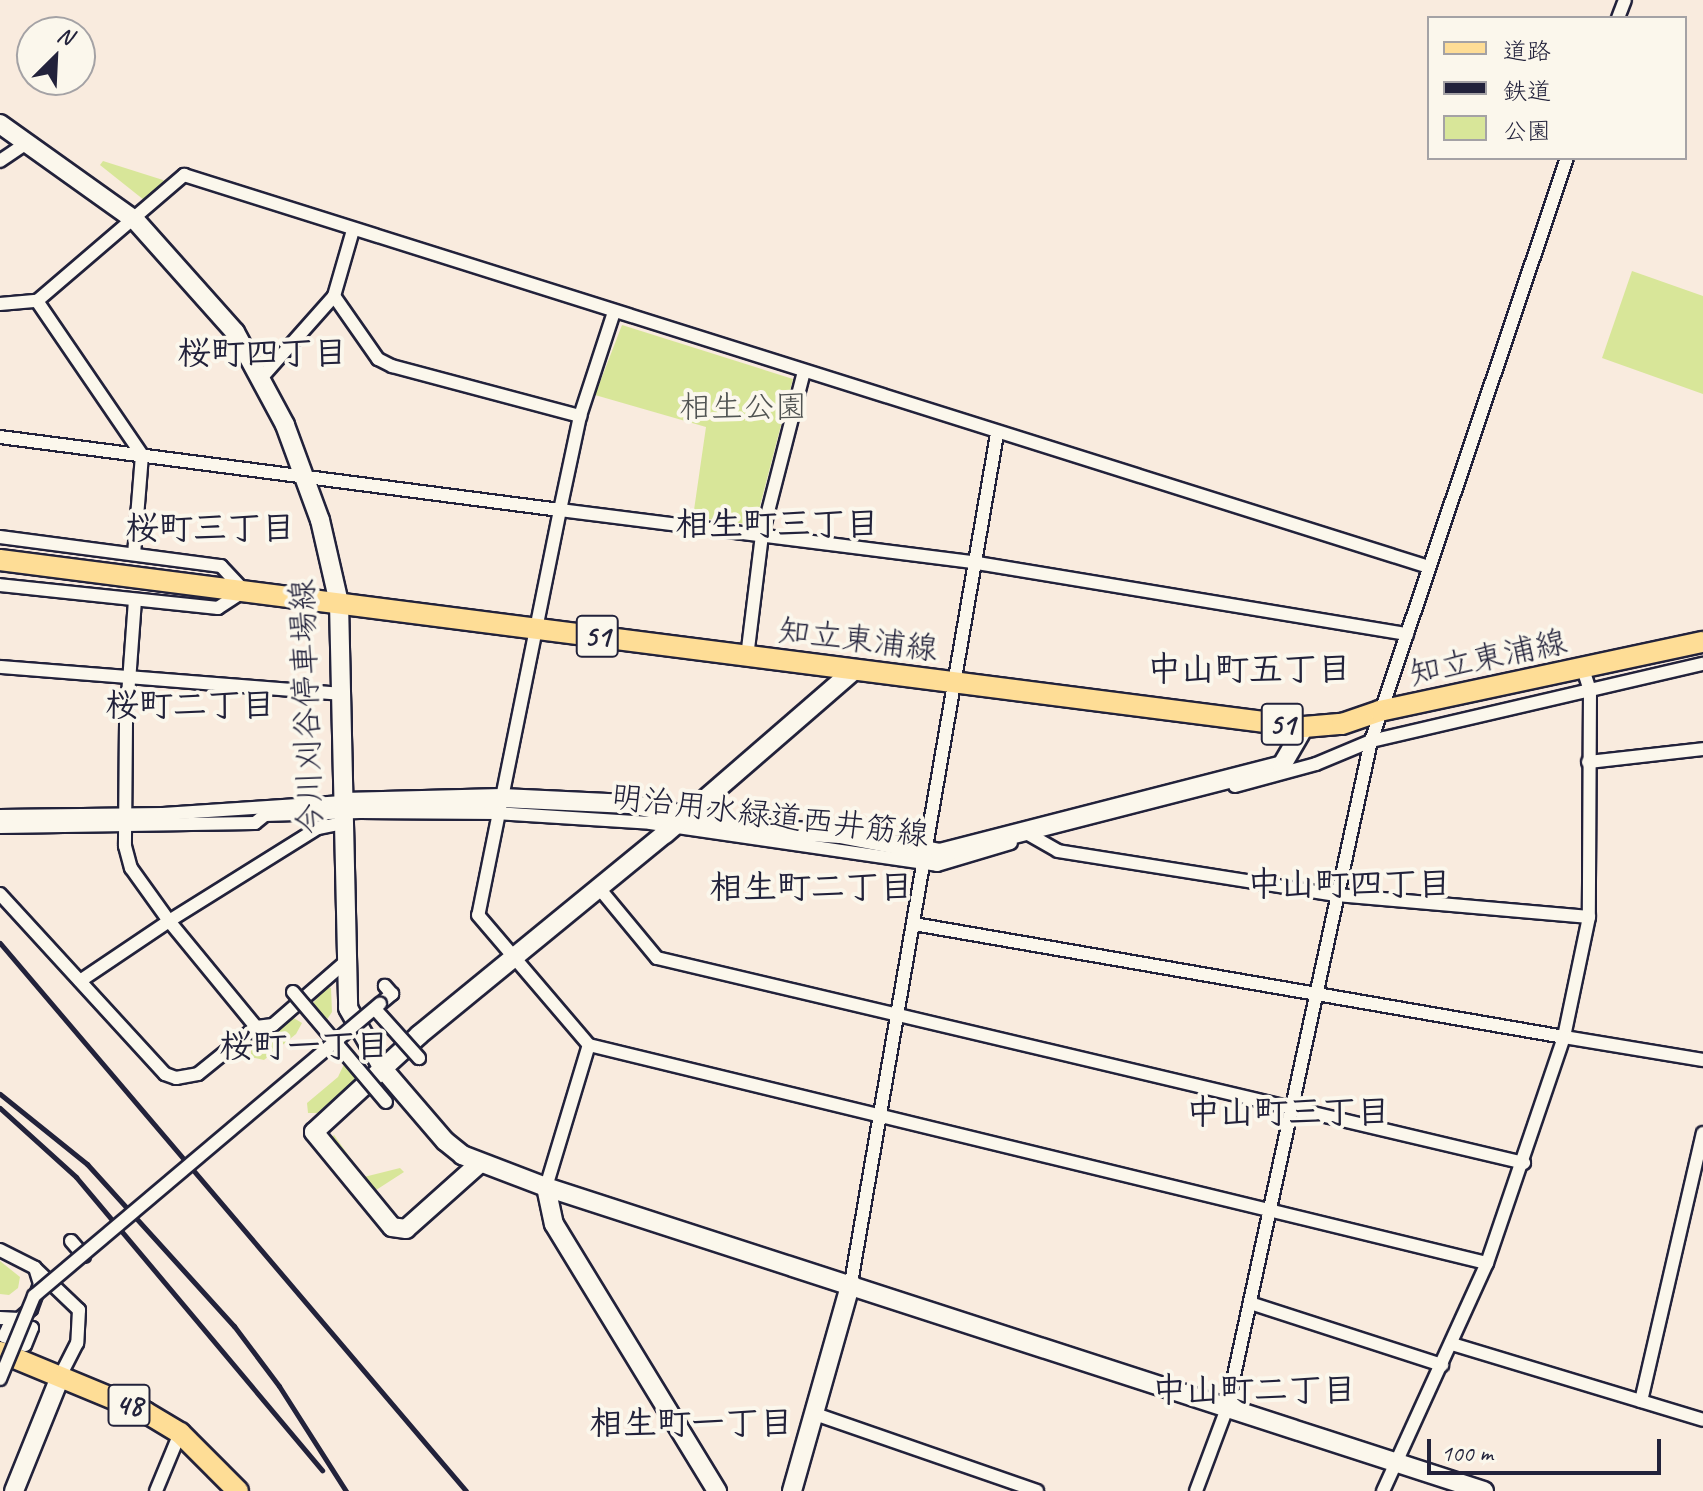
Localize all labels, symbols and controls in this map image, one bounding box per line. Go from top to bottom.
north arrow [16,16,96,96]
legend [1427,16,1687,160]
text: N [53,20,77,51]
text: 道路 [1503,36,1551,66]
text: 鉄道 [1503,76,1551,106]
text: 公園 [1503,116,1551,146]
district label: 桜町四丁目 [177,333,347,373]
park label: 相生公園 [679,388,807,426]
district label: 相生町三丁目 [675,504,879,544]
district label: 桜町三丁目 [125,508,295,548]
street label: 今川刈谷停車場線 [283,578,331,836]
road number: 51 [575,610,619,662]
street label: 知立東浦線 [776,611,940,669]
street label: 知立東浦線 [1406,623,1570,693]
district label: 中山町五丁目 [1147,649,1351,689]
district label: 桜町二丁目 [105,685,275,725]
road number: 51 [1260,698,1304,750]
street label: 明治用水緑道西井筋線 [609,777,931,855]
district label: 中山町四丁目 [1247,864,1451,904]
district label: 相生町二丁目 [709,867,913,907]
district label: 桜町一丁目 [219,1026,389,1066]
district label: 中山町三丁目 [1186,1092,1390,1132]
district label: 中山町二丁目 [1152,1370,1356,1410]
road number: 48 [107,1379,151,1431]
district label: 相生町一丁目 [589,1403,793,1443]
scale bar [1431,1423,1665,1473]
text: 100 m [1441,1438,1493,1468]

